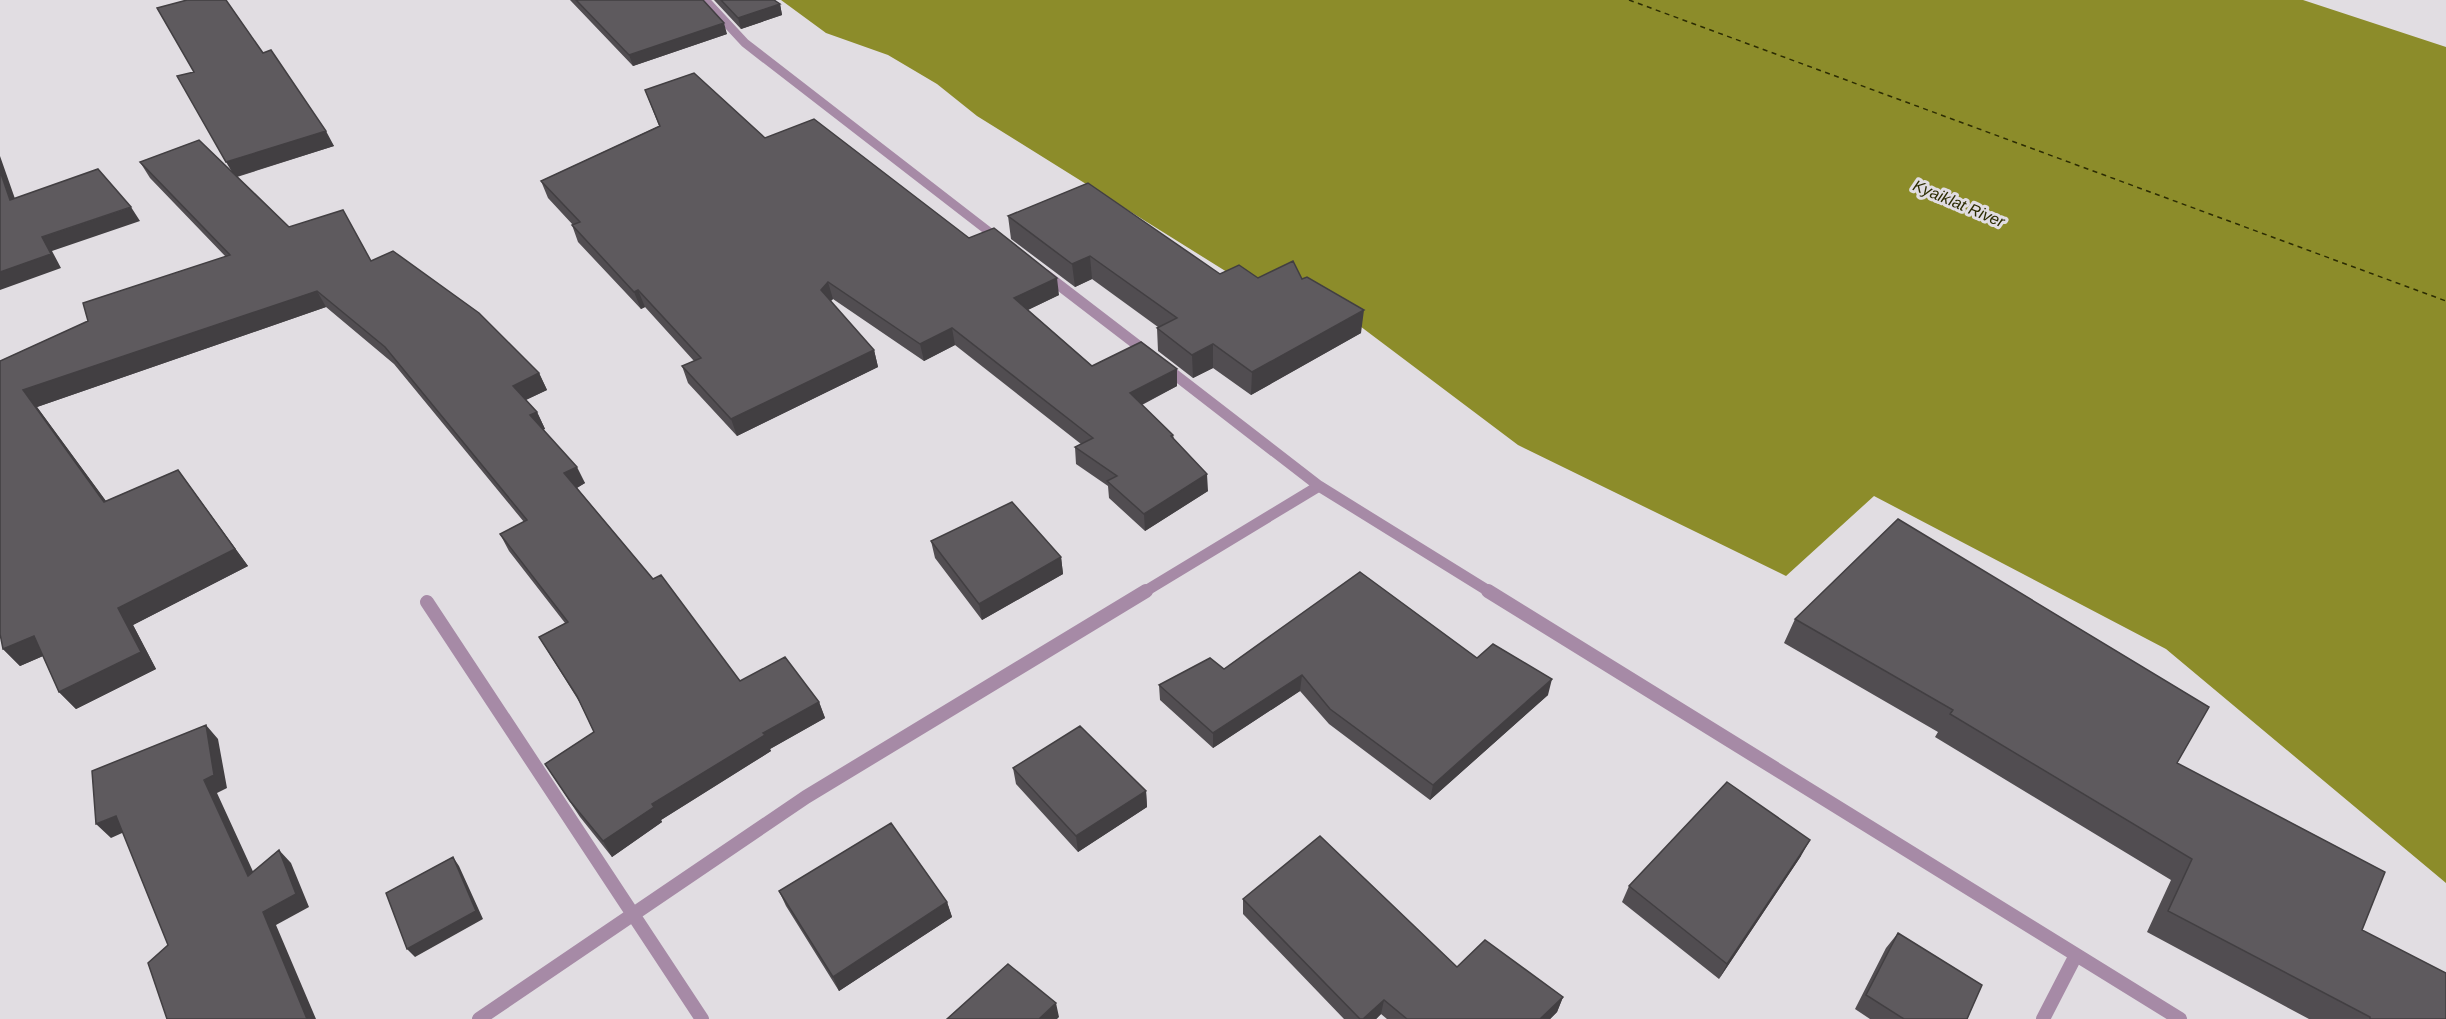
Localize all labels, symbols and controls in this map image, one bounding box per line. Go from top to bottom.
water label: Kyaiklat River [1910,177,2008,231]

